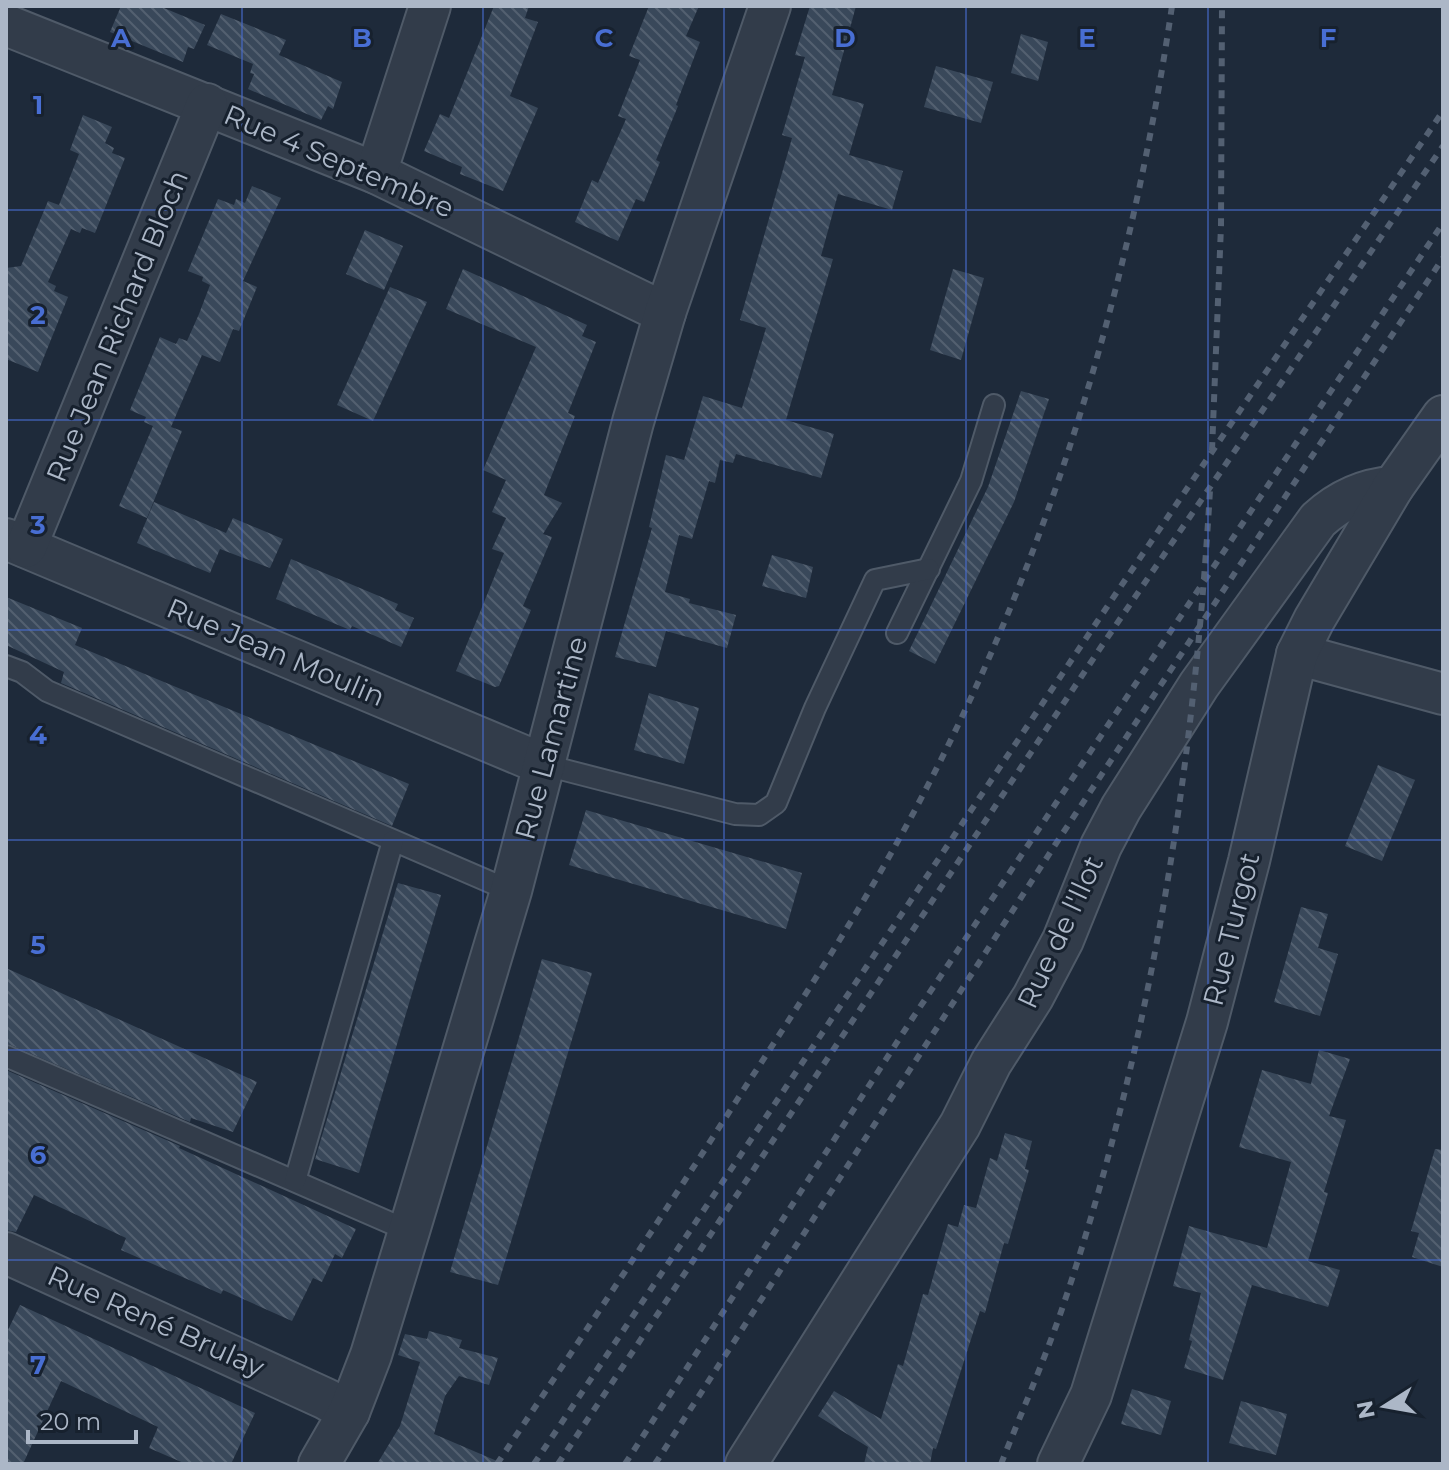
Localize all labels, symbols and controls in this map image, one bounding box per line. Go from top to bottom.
text: A [110,22,132,54]
text: B [352,22,372,54]
text: C [595,22,614,54]
text: D [834,22,856,54]
text: E [1078,22,1096,54]
text: F [1320,22,1336,54]
text: 1 [33,89,43,121]
street label: Rue 4 Septembre [219,97,459,225]
street label: Rue Jean Richard Bloch [39,165,195,487]
text: 2 [30,299,46,331]
text: 3 [29,509,46,541]
street label: Rue Jean Moulin [162,591,390,713]
street label: Rue Lamartine [508,633,594,843]
text: 4 [29,719,47,751]
street label: Rue Turgot [1196,849,1266,1009]
street label: Rue de l'Ilot [1010,850,1110,1014]
text: 5 [30,929,46,961]
text: 6 [30,1139,47,1171]
street label: Rue René Brulay [42,1258,270,1384]
text: 7 [30,1349,46,1381]
north arrow [1345,1366,1425,1446]
scale bar [28,1394,136,1444]
text: N [1351,1398,1381,1421]
text: 20 m [40,1407,101,1436]

